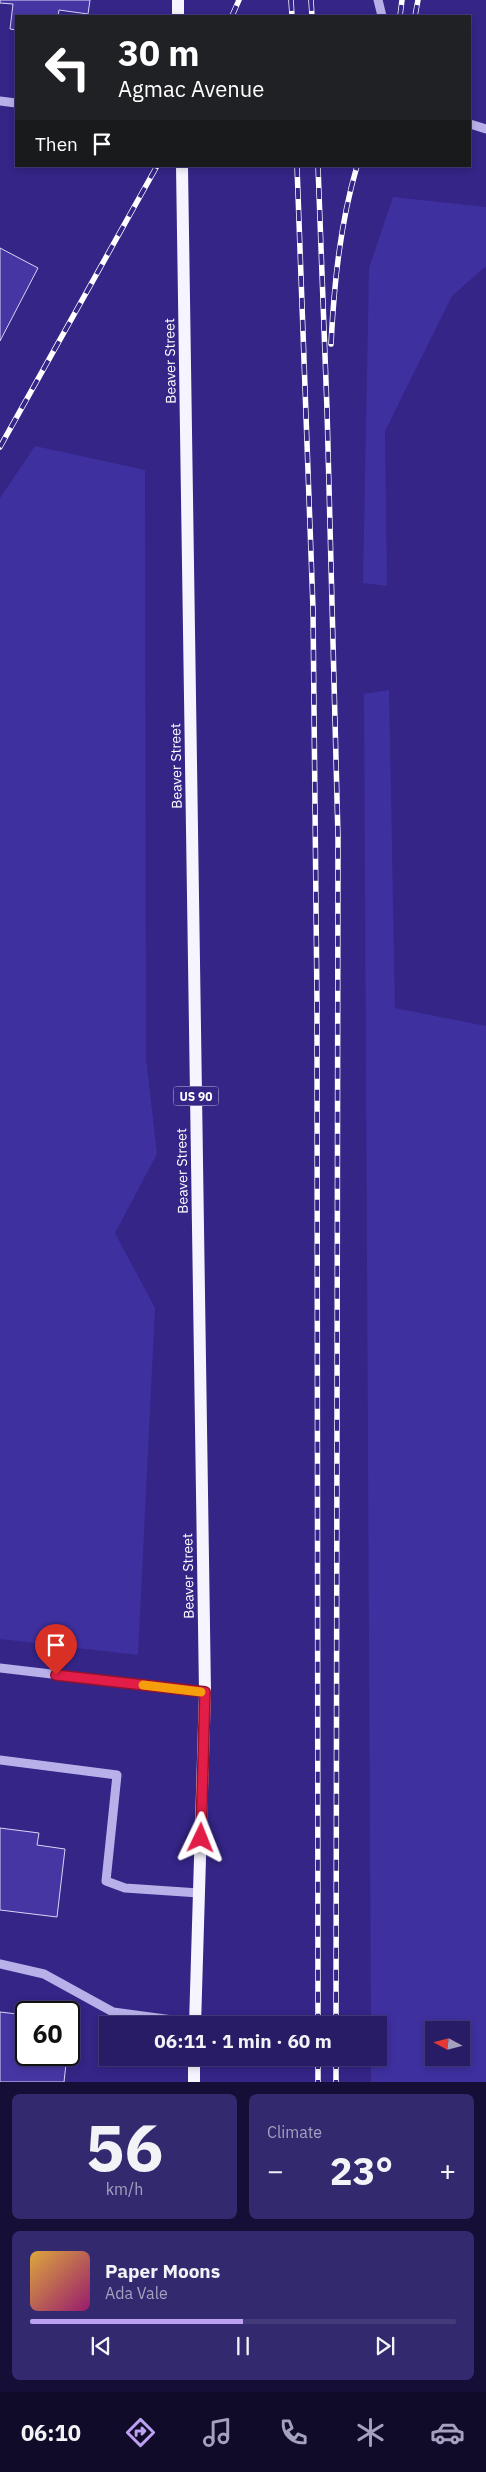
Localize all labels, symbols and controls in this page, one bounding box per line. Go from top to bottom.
text: 30 m [118,30,200,76]
icon: left [35,35,100,100]
text: Agmac Avenue [118,74,264,103]
icon: arrive [88,130,116,158]
text: Then [35,132,78,156]
street label: Beaver Street [160,318,180,404]
street label: Beaver Street [166,723,186,809]
road number: US 90 [174,1086,218,1106]
street label: Beaver Street [172,1128,192,1214]
street label: Beaver Street [178,1533,198,1619]
pin [35,1624,77,1675]
icon: arrive [42,1631,70,1659]
position arrow [174,1811,226,1863]
speed limit sign: 60 [15,2001,80,2066]
north arrow [425,2021,470,2066]
map controls [425,2021,470,2066]
text: 06:11 · 1 min · 60 m [154,2029,332,2053]
text: 56 [85,2104,164,2189]
text: Climate [267,2122,322,2142]
text: 23° [330,2146,393,2195]
text: − [267,2152,284,2189]
text: + [439,2152,456,2189]
text: km/h [106,2179,143,2199]
text: Paper Moons [105,2259,220,2283]
text: Ada Vale [105,2283,168,2303]
icon: previous [87,2332,115,2360]
icon: pause [229,2332,257,2360]
icon: next [371,2332,399,2360]
icon: directions [123,2415,158,2450]
icon: music [200,2415,235,2450]
icon: phone [276,2415,311,2450]
icon: climate [353,2415,388,2450]
icon: car [430,2415,465,2450]
text: 06:10 [21,2418,81,2447]

